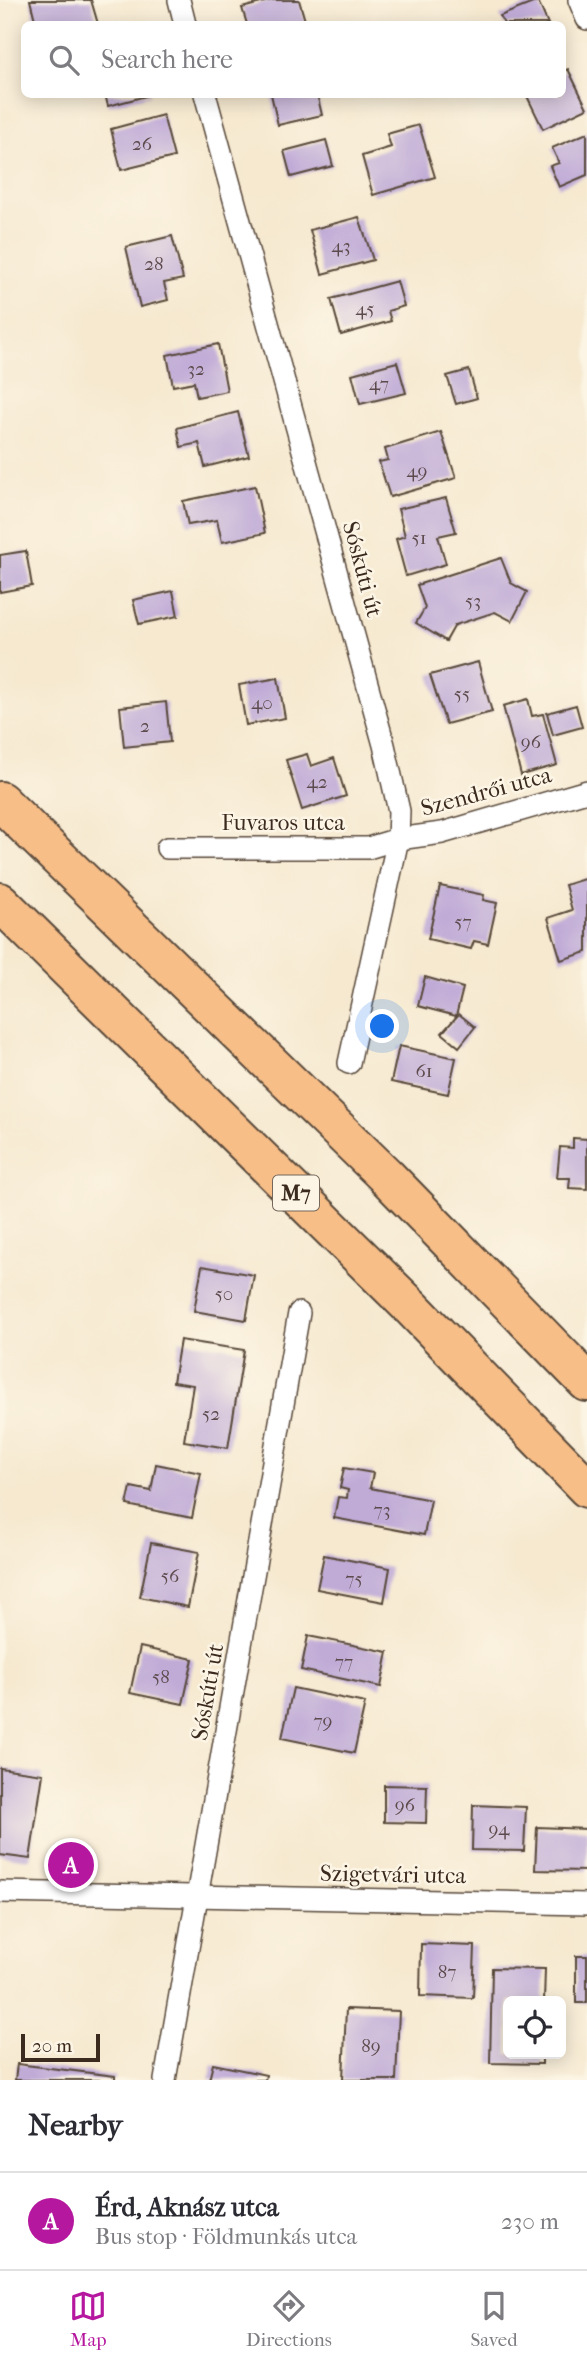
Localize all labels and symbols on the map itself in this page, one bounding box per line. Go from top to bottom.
house number: 26 [132,133,153,155]
house number: 43 [331,235,351,257]
house number: 28 [144,253,164,275]
house number: 45 [356,298,374,320]
house number: 32 [187,358,205,380]
house number: 47 [369,373,389,395]
house number: 49 [406,460,428,482]
street label: Sóskúti út [337,518,388,620]
house number: 51 [412,527,427,549]
house number: 53 [465,590,481,612]
house number: 55 [454,683,470,705]
house number: 40 [251,692,273,714]
house number: 2 [140,715,150,737]
house number: 96 [521,731,542,753]
street label: Szendrői utca [418,761,555,822]
house number: 42 [307,771,328,793]
street label: Fuvaros utca [221,809,345,836]
house number: 57 [454,911,472,933]
your location [365,1009,399,1043]
house number: 61 [416,1060,432,1082]
road number: M7 [273,1176,319,1210]
house number: 50 [215,1283,233,1305]
house number: 52 [202,1403,220,1425]
house number: 73 [374,1499,390,1521]
house number: 56 [161,1565,180,1587]
house number: 75 [345,1568,363,1590]
street label: Sóskúti út [186,1642,229,1743]
house number: 77 [335,1651,353,1673]
house number: 58 [152,1666,170,1688]
house number: 79 [313,1710,333,1732]
house number: 96 [395,1794,416,1816]
house number: 94 [488,1818,510,1840]
pin: A [48,1839,94,1891]
street label: Szigetvári utca [320,1860,467,1889]
house number: 87 [438,1961,456,1983]
scale bar [21,2031,100,2063]
house number: 89 [361,2035,381,2057]

